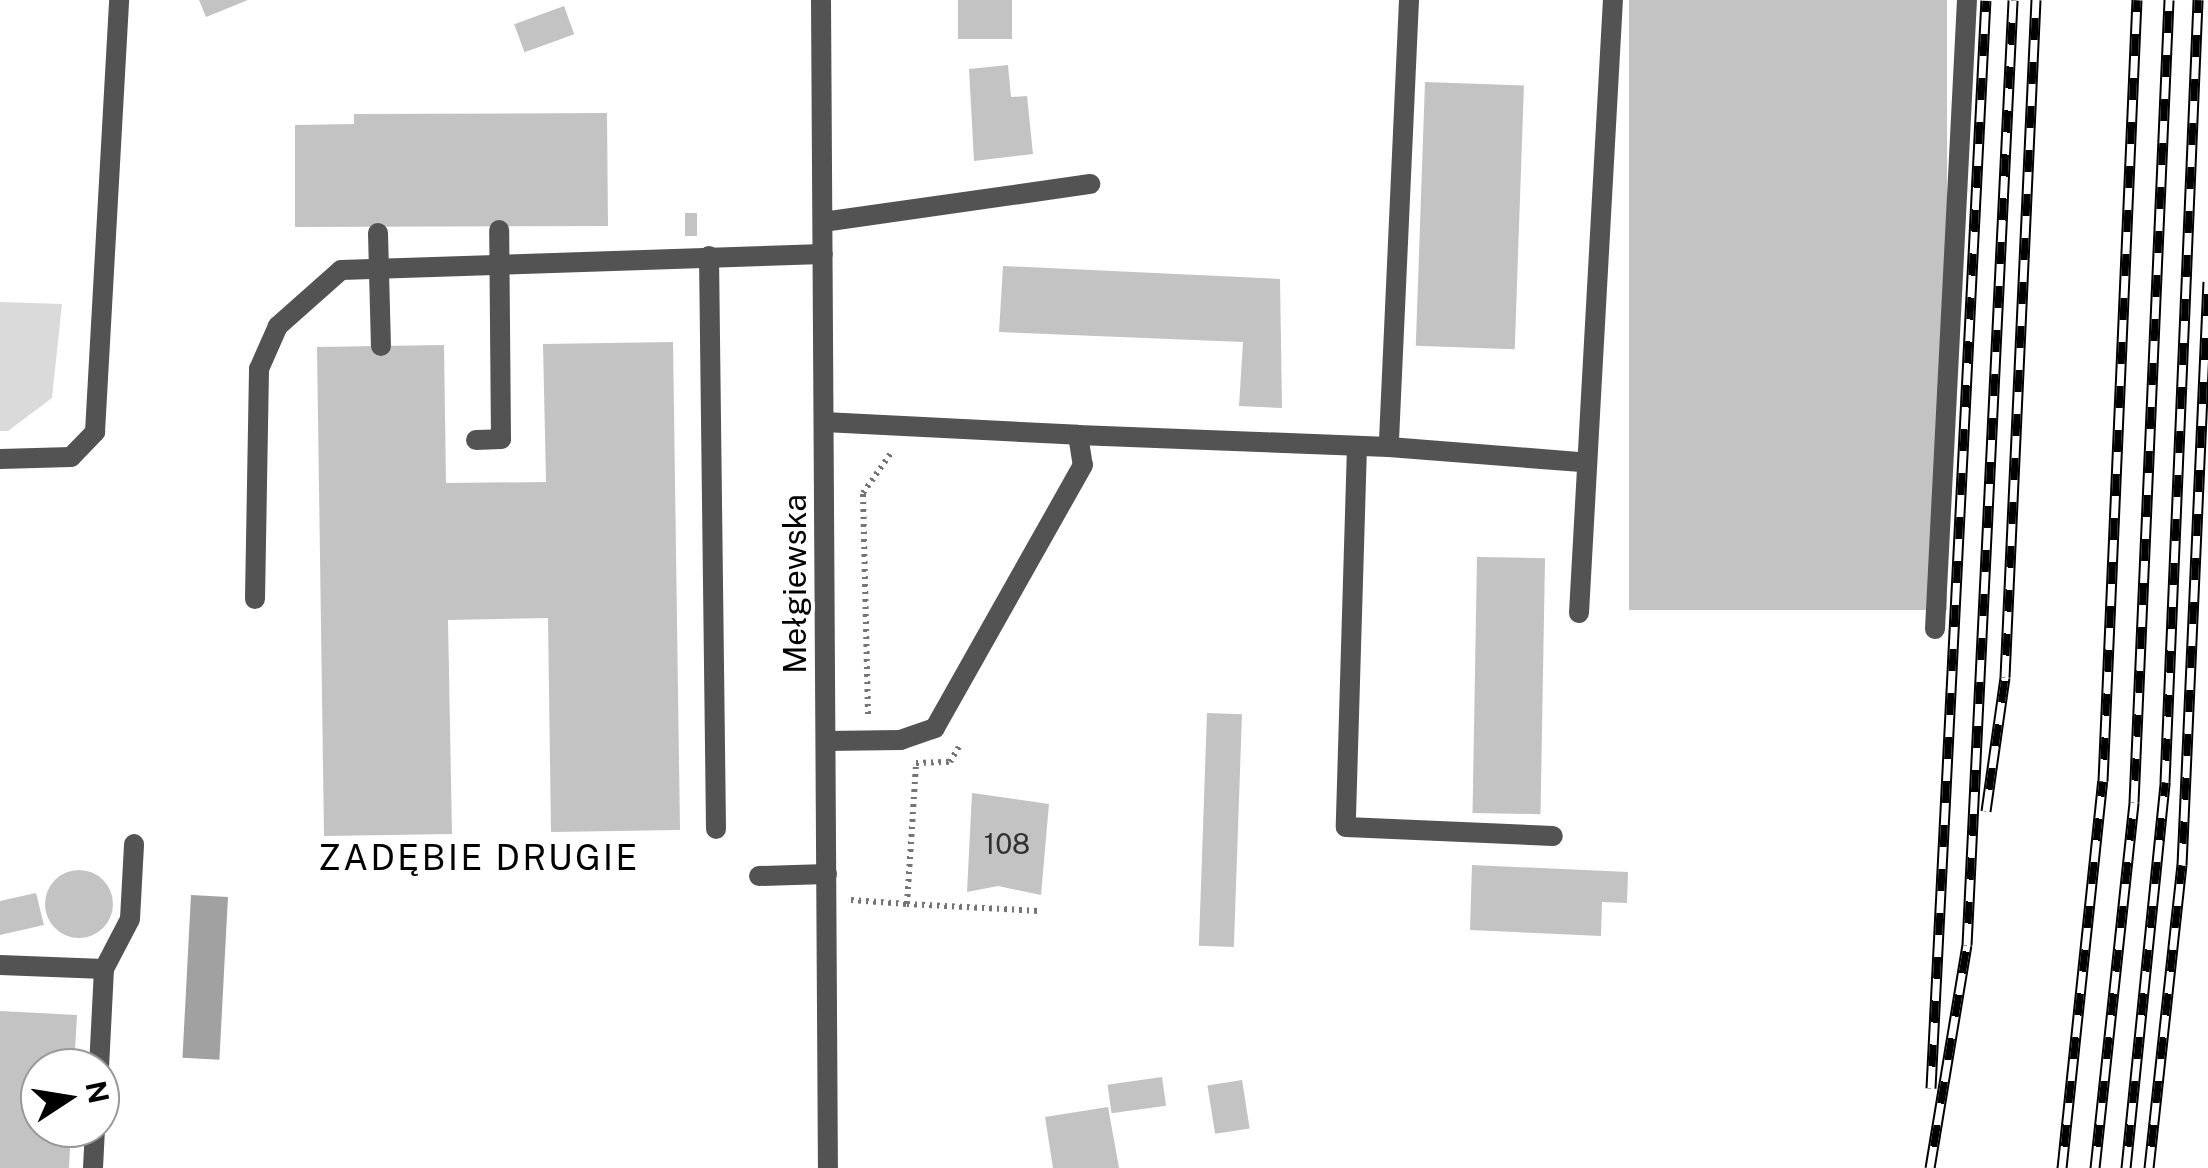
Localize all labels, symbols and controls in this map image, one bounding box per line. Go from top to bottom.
street label: Mełgiewska [776,494,814,674]
house number: 108 [984,827,1030,861]
district label: ZADĘBIE DRUGIE [318,837,640,879]
north arrow [20,1048,120,1148]
text: N [79,1078,116,1106]

